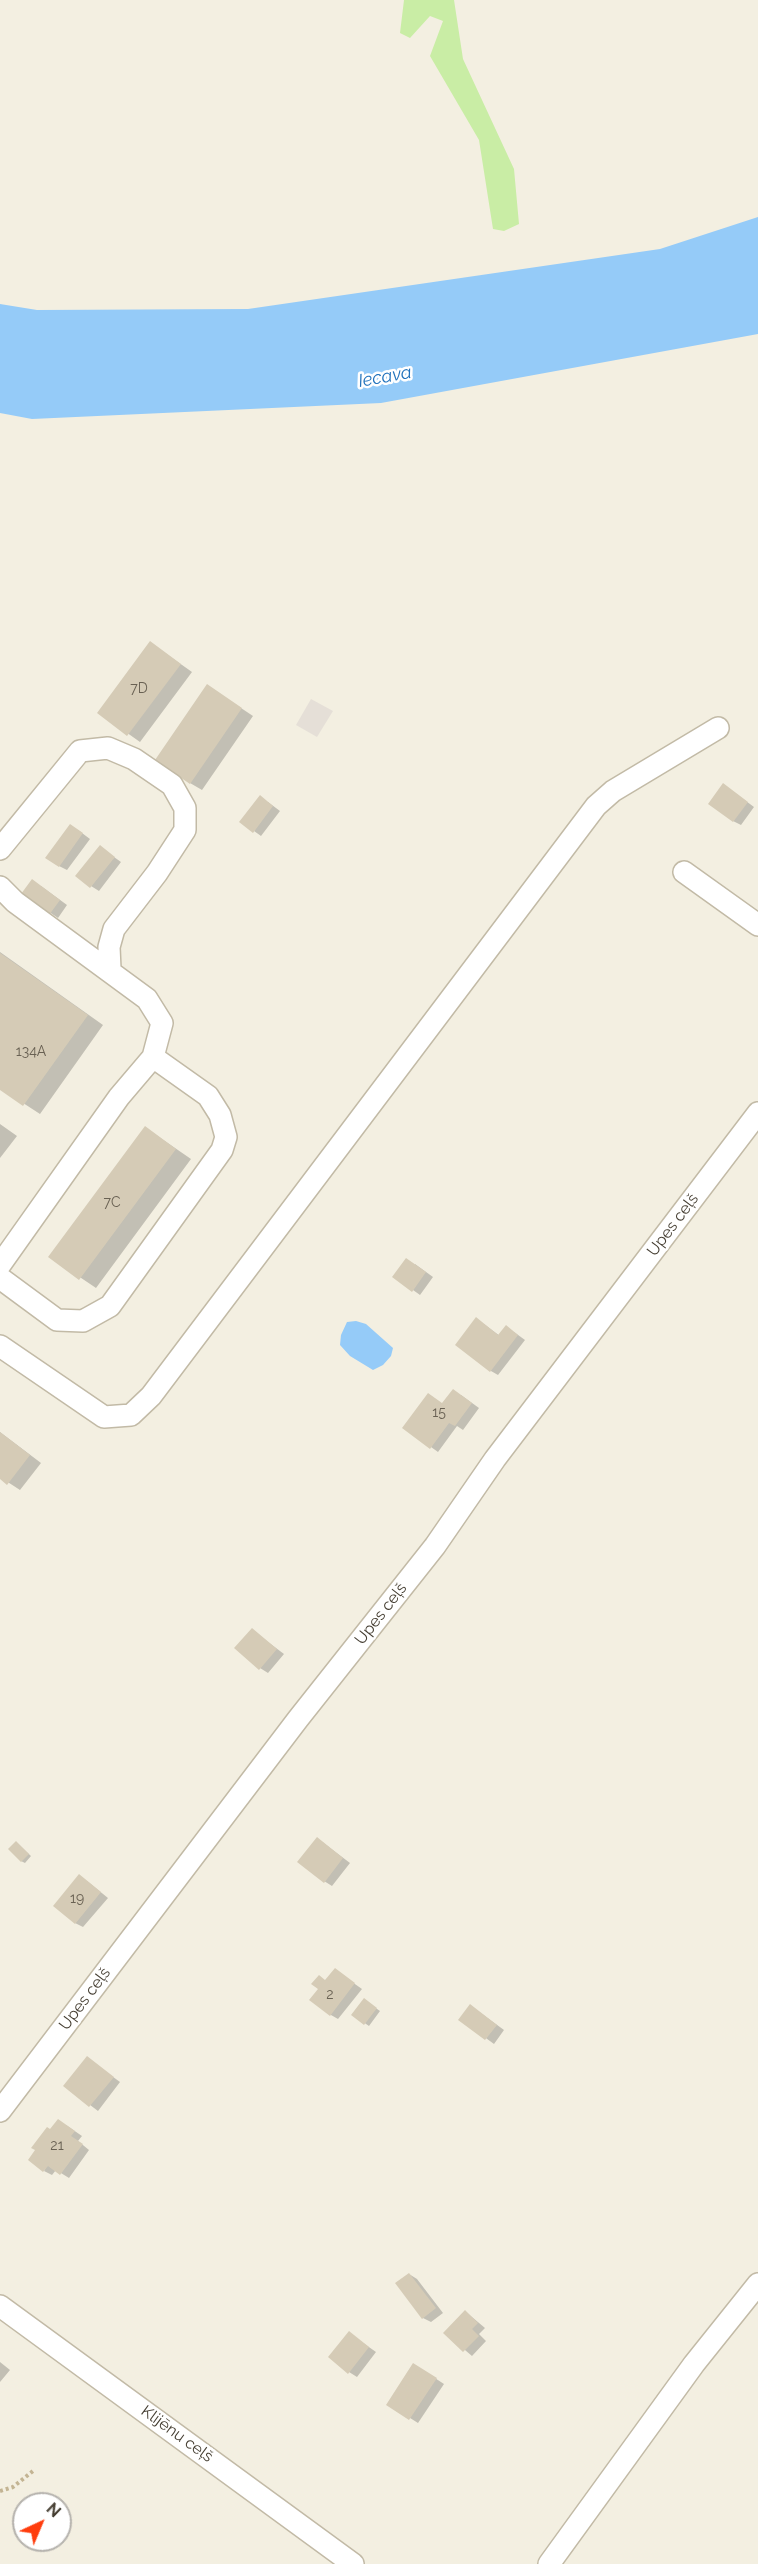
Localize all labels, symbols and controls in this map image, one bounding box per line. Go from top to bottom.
water label: Iecava [357,362,413,392]
house number: 7D [130,681,148,697]
house number: 134A [16,1044,46,1060]
street label: Upes ceļš [643,1190,703,1260]
house number: 7C [103,1195,121,1211]
house number: 15 [432,1405,446,1421]
street label: Upes ceļš [351,1579,411,1649]
house number: 19 [70,1891,84,1907]
street label: Upes ceļš [55,1964,115,2034]
house number: 2 [326,1987,334,2003]
house number: 21 [50,2138,64,2154]
street label: Klijēnu ceļš [137,2401,217,2467]
north arrow [12,2492,72,2552]
text: N [42,2499,64,2521]

